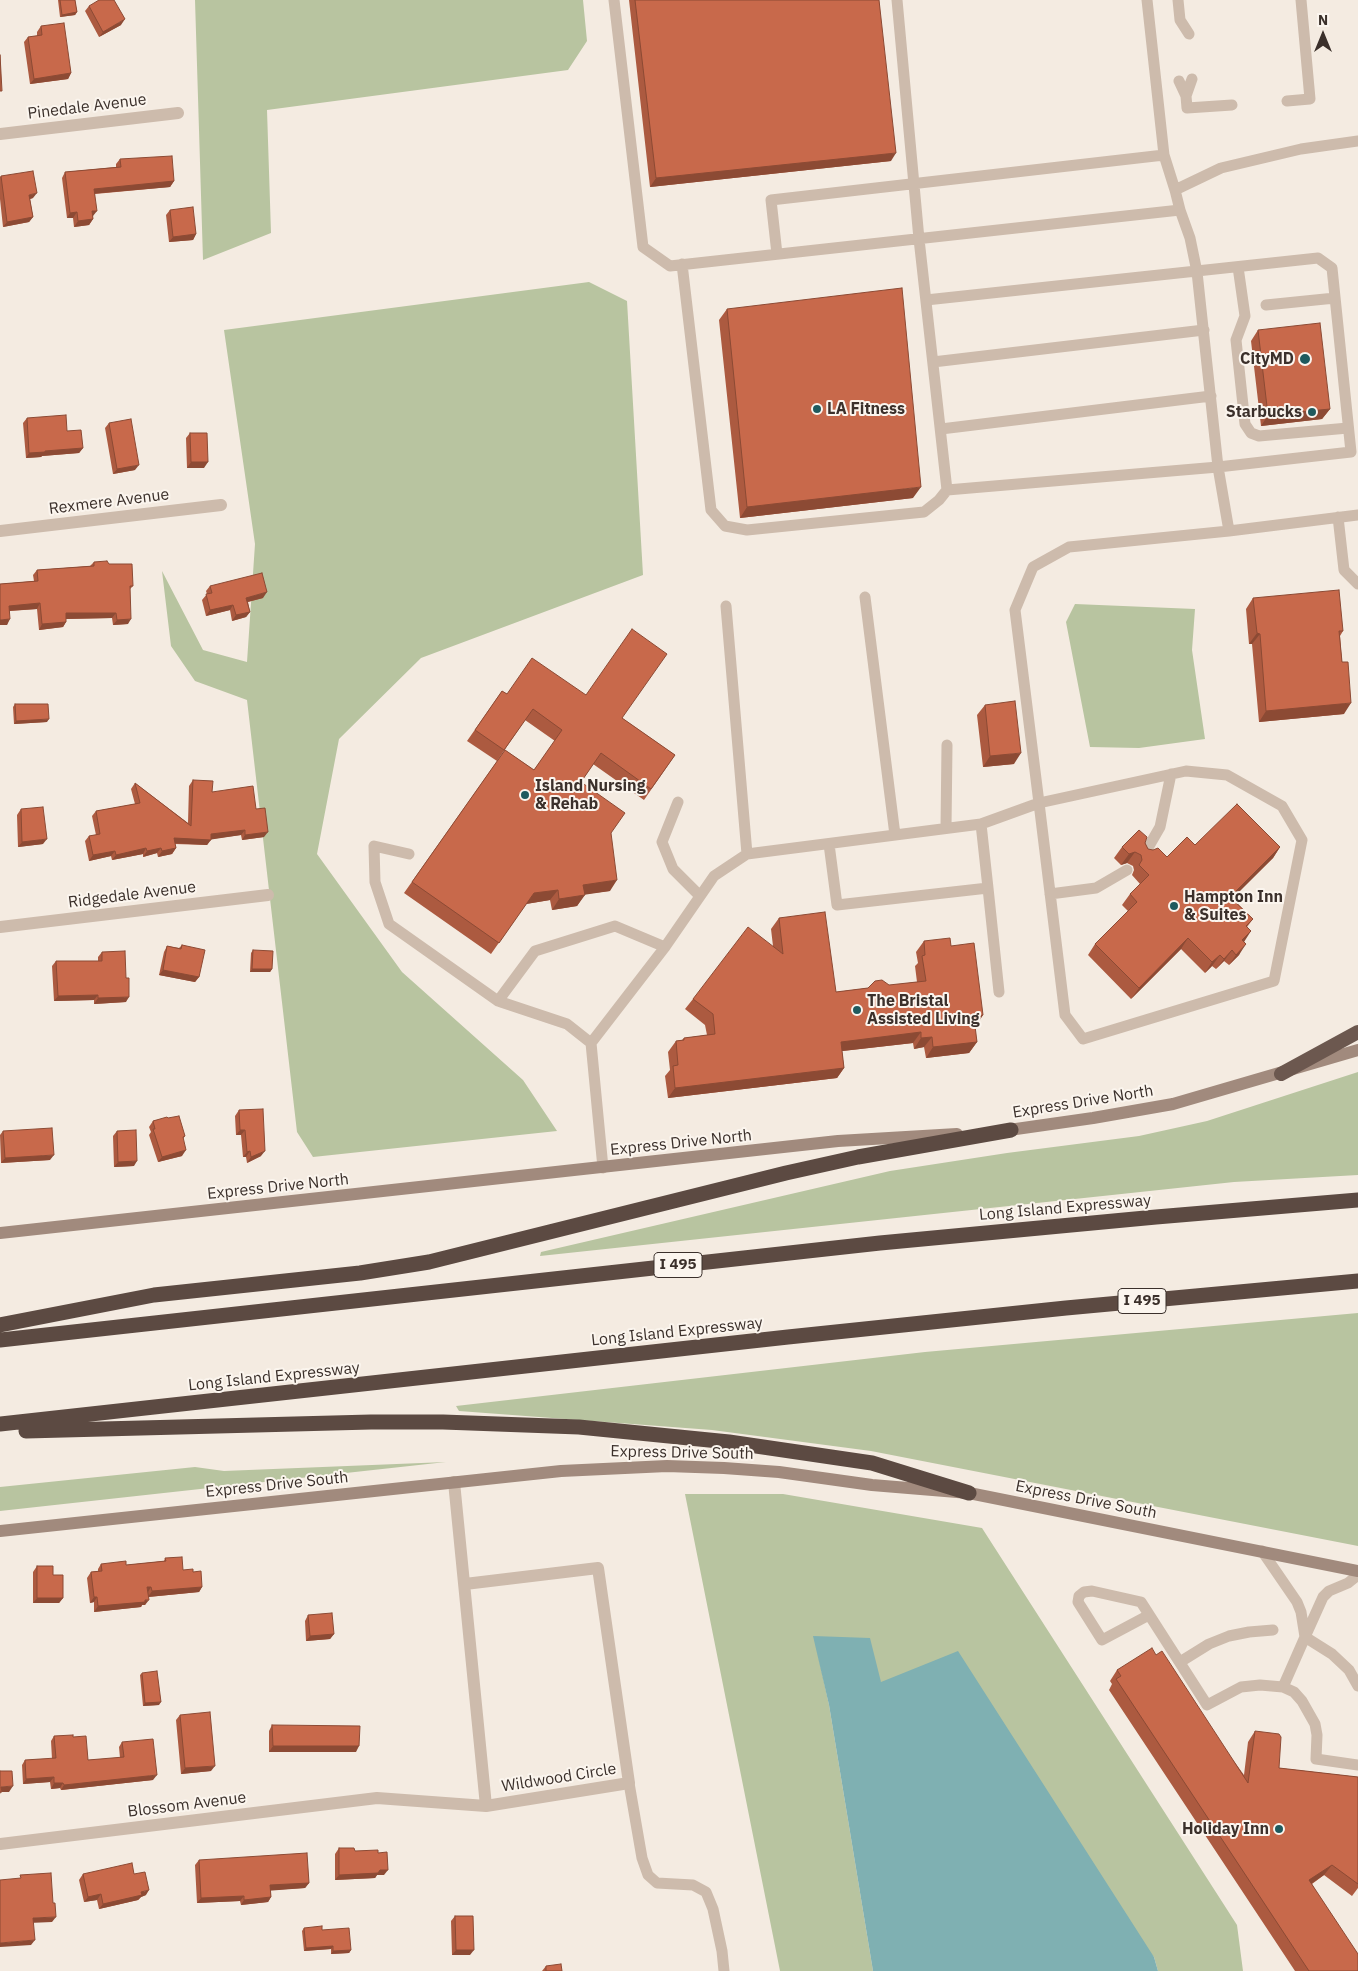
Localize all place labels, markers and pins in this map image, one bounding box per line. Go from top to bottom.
place label: CityMD [1240,349,1294,369]
marker: CityMD [1298,352,1312,366]
place label: LA Fitness [827,399,905,419]
place label: Starbucks [1226,402,1302,422]
marker: LA Fitness [811,403,823,415]
marker: Starbucks [1306,406,1318,418]
place label: Island Nursing & Rehab [535,776,645,814]
marker: Island Nursing & Rehab [519,789,531,801]
place label: Hampton Inn & Suites [1184,887,1283,925]
marker: Hampton Inn & Suites [1168,900,1180,912]
place label: The Bristal Assisted Living [867,991,980,1029]
marker: The Bristal Assisted Living [851,1004,863,1016]
place label: Holiday Inn [1182,1819,1269,1839]
marker: Holiday Inn [1273,1823,1285,1835]

